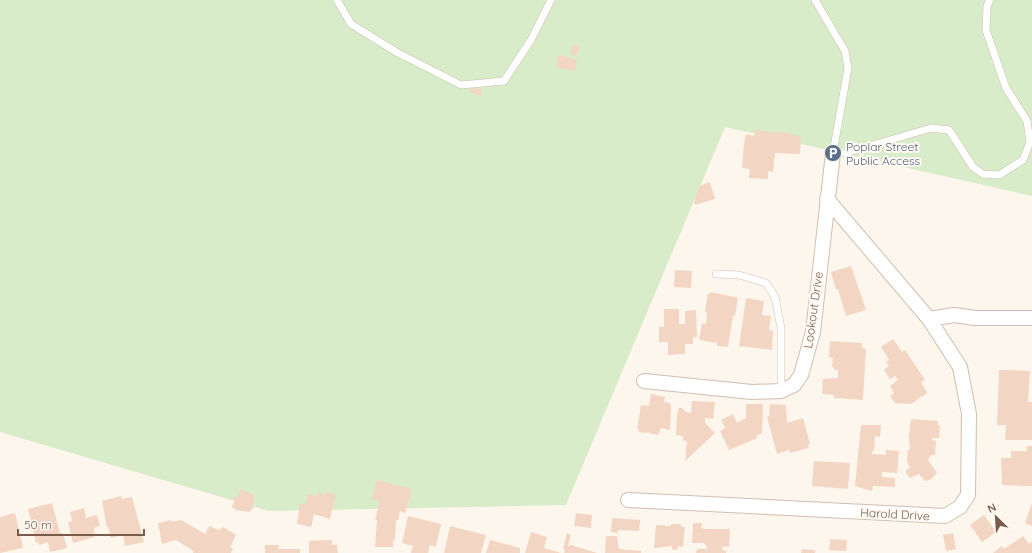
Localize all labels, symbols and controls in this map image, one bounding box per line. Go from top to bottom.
place label: Poplar Street Public Access [846,139,921,168]
parking icon: Poplar Street Public Access [823,143,843,163]
street label: Lookout Drive [800,270,826,349]
north arrow [976,497,1016,537]
text: N [985,500,998,516]
street label: Harold Drive [860,505,930,523]
scale bar [18,511,144,537]
text: 50 m [24,517,52,532]

